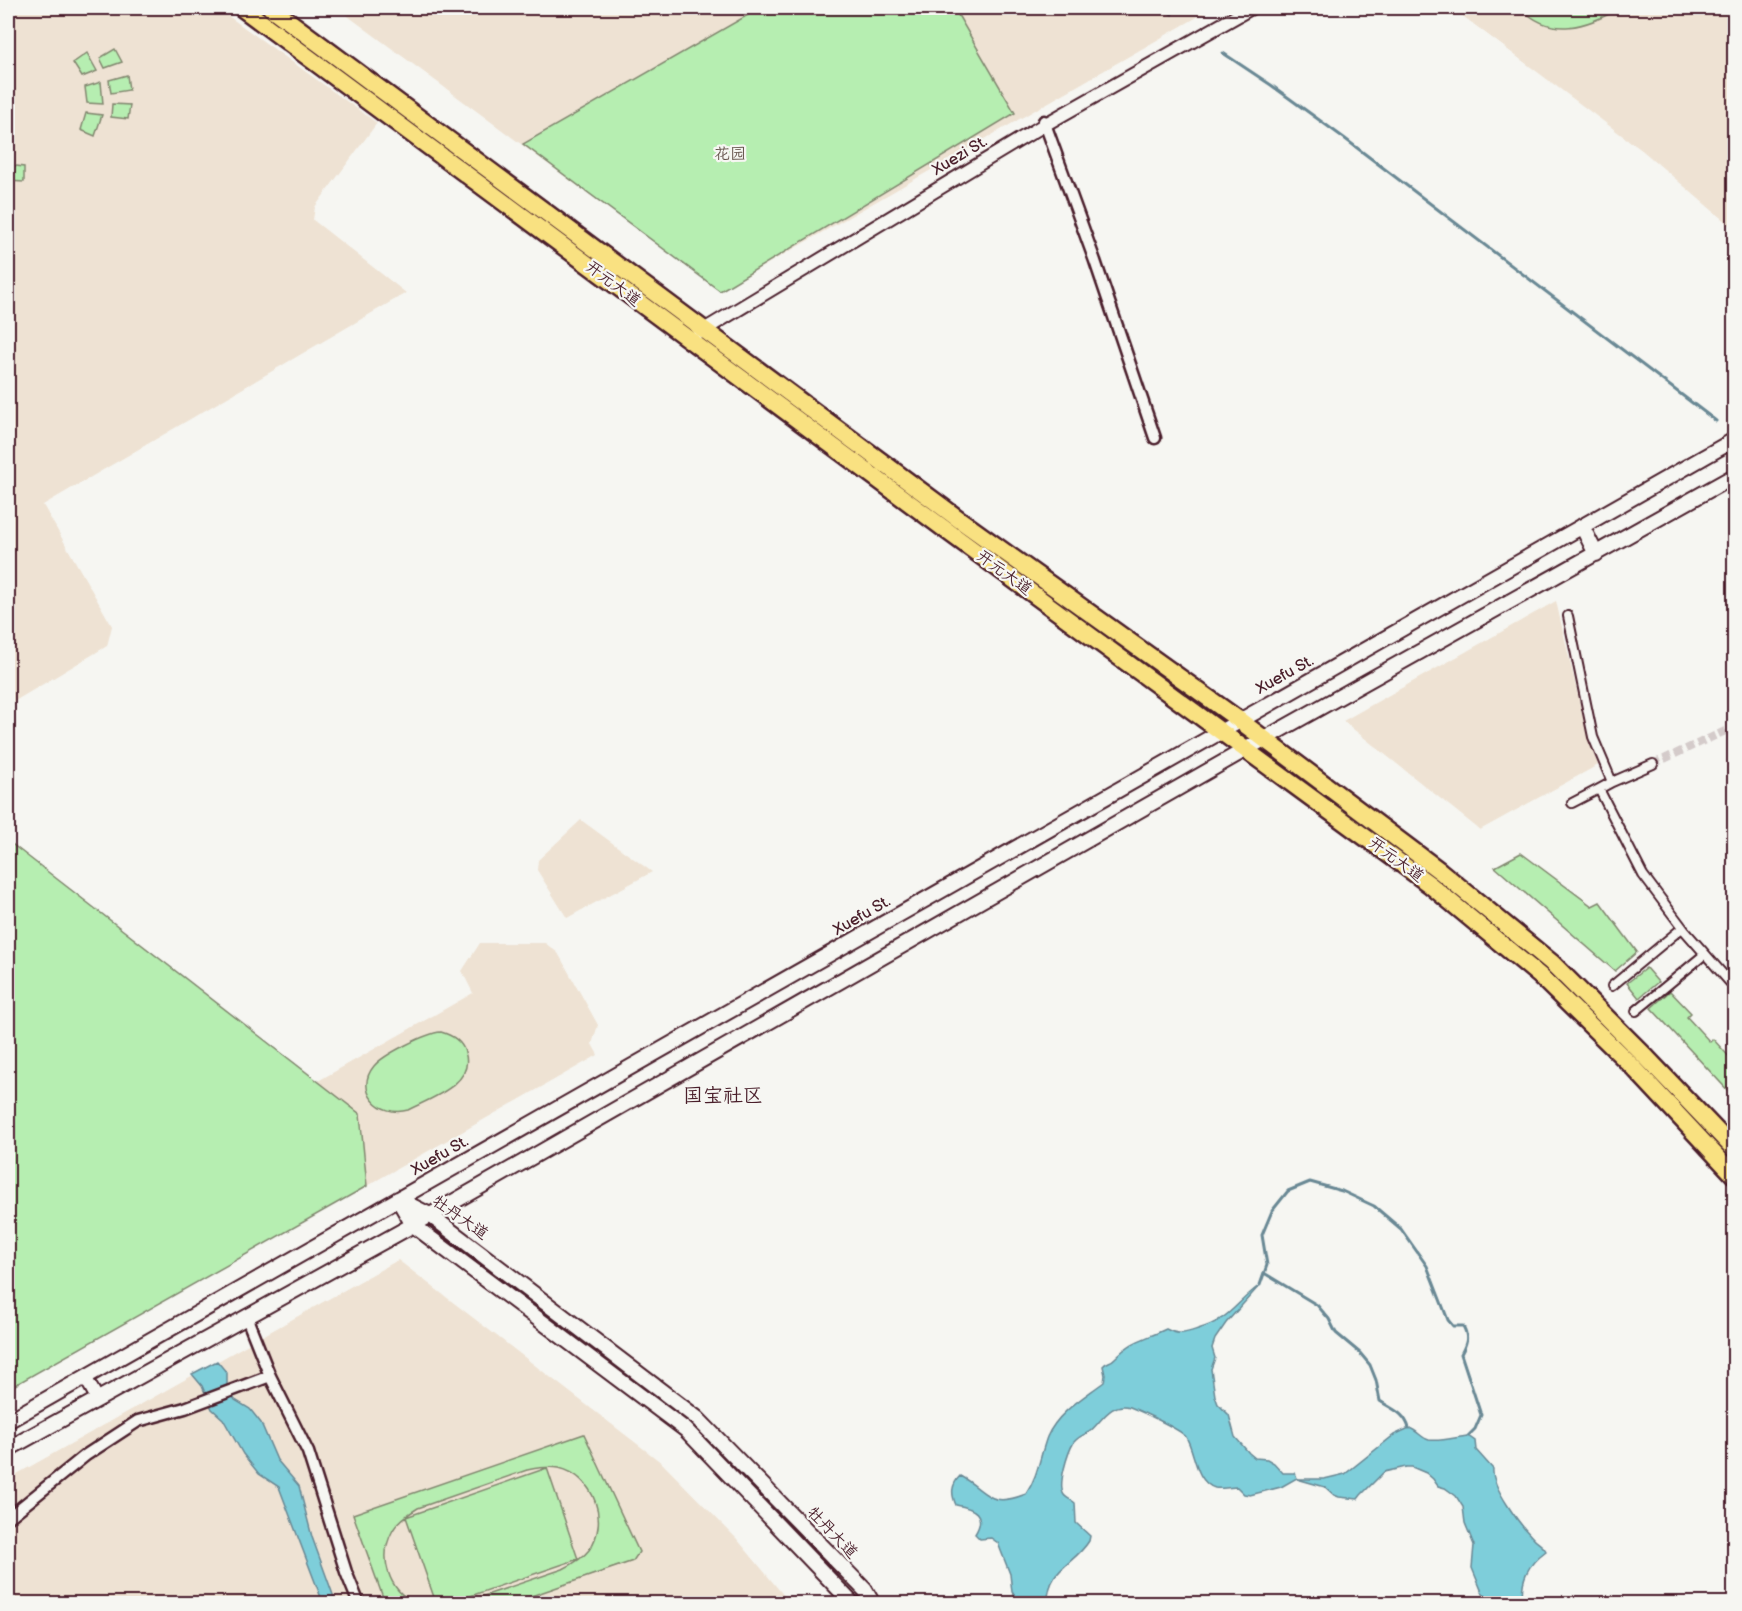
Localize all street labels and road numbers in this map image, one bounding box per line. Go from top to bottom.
street label: Xuezi St. [928,132,991,180]
street label: 开元大道 [582,257,644,311]
street label: 开元大道 [973,547,1035,599]
street label: Xuefu St. [1252,651,1317,699]
street label: 开元大道 [1365,834,1427,886]
street label: Xuefu St. [829,892,894,940]
street label: Xuefu St. [407,1132,472,1180]
street label: 牡丹大道 [428,1192,492,1244]
street label: 牡丹大道 [803,1503,861,1563]

